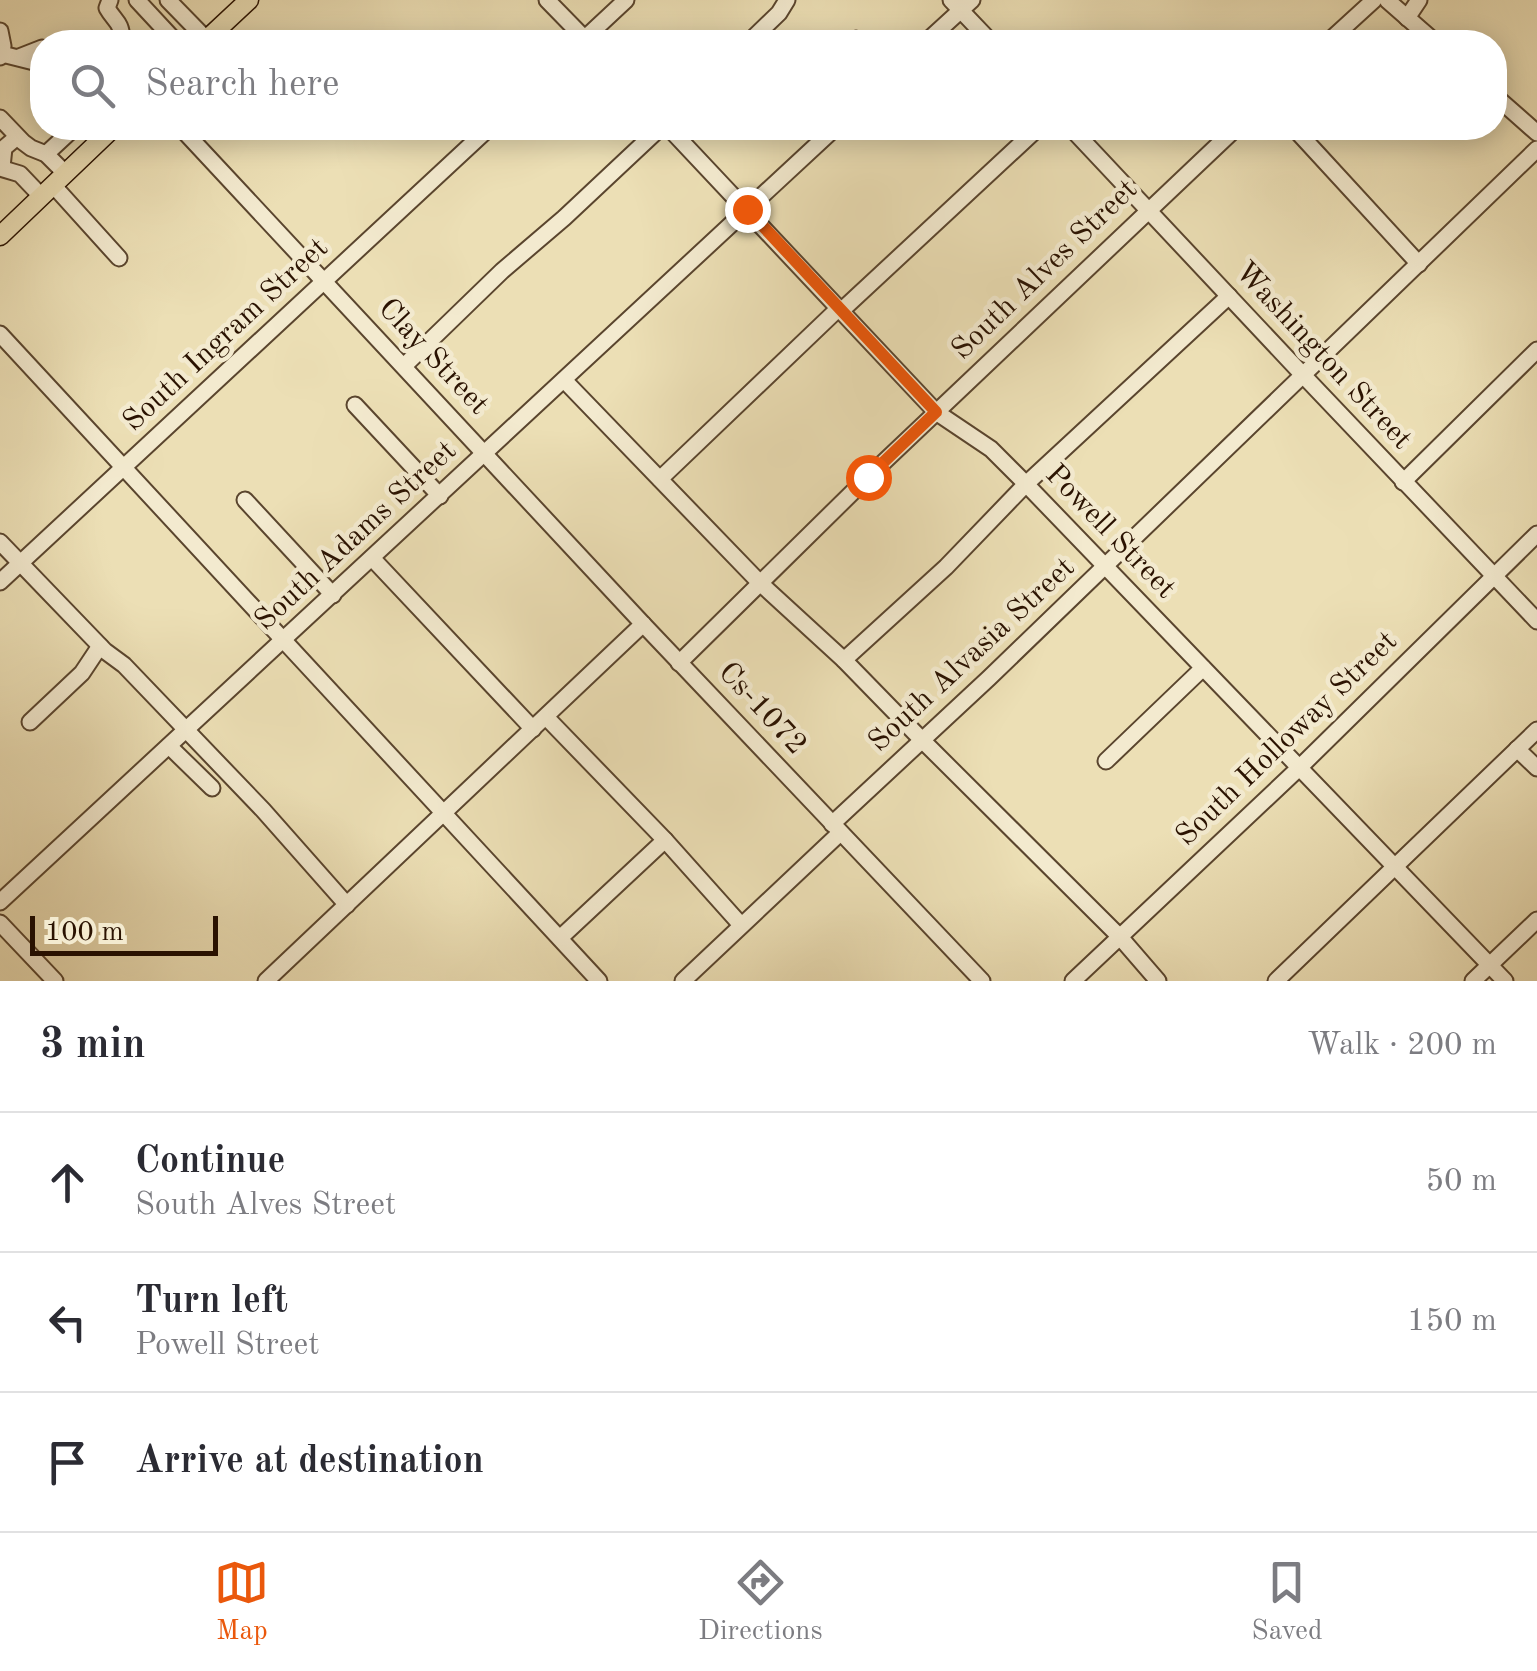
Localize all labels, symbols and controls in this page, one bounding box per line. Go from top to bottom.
search box [30,30,1507,140]
icon: search [65,58,120,113]
text: Search here [145,66,340,104]
street label: South Alves Street [946,174,1144,366]
route end [725,187,771,233]
street label: South Ingram Street [118,233,334,437]
street label: Washington Street [1229,257,1417,455]
street label: Clay Street [372,293,494,421]
street label: South Adams Street [250,435,462,637]
route start [846,455,892,501]
street label: Powell Street [1039,459,1181,605]
street label: South Alvasia Street [863,552,1081,758]
street label: South Holloway Street [1171,626,1403,852]
street label: Cs-1072 [712,657,812,761]
scale bar [30,911,218,956]
text: 100 m [45,919,124,947]
text: 3 min [40,1025,146,1067]
text: Walk · 200 m [1307,1030,1497,1062]
text: Continue [135,1143,285,1181]
icon: ahead [40,1155,95,1210]
text: 50 m [1426,1166,1497,1198]
text: South Alves Street [135,1190,396,1222]
text: Turn left [135,1283,288,1321]
icon: left [40,1295,95,1350]
text: 150 m [1407,1306,1497,1338]
text: Powell Street [135,1330,320,1362]
icon: arrive [40,1435,95,1490]
text: Arrive at destination [135,1443,484,1481]
tab: Map [214,1555,269,1650]
tab: Directions [698,1555,823,1650]
tab: Saved [1251,1555,1323,1650]

